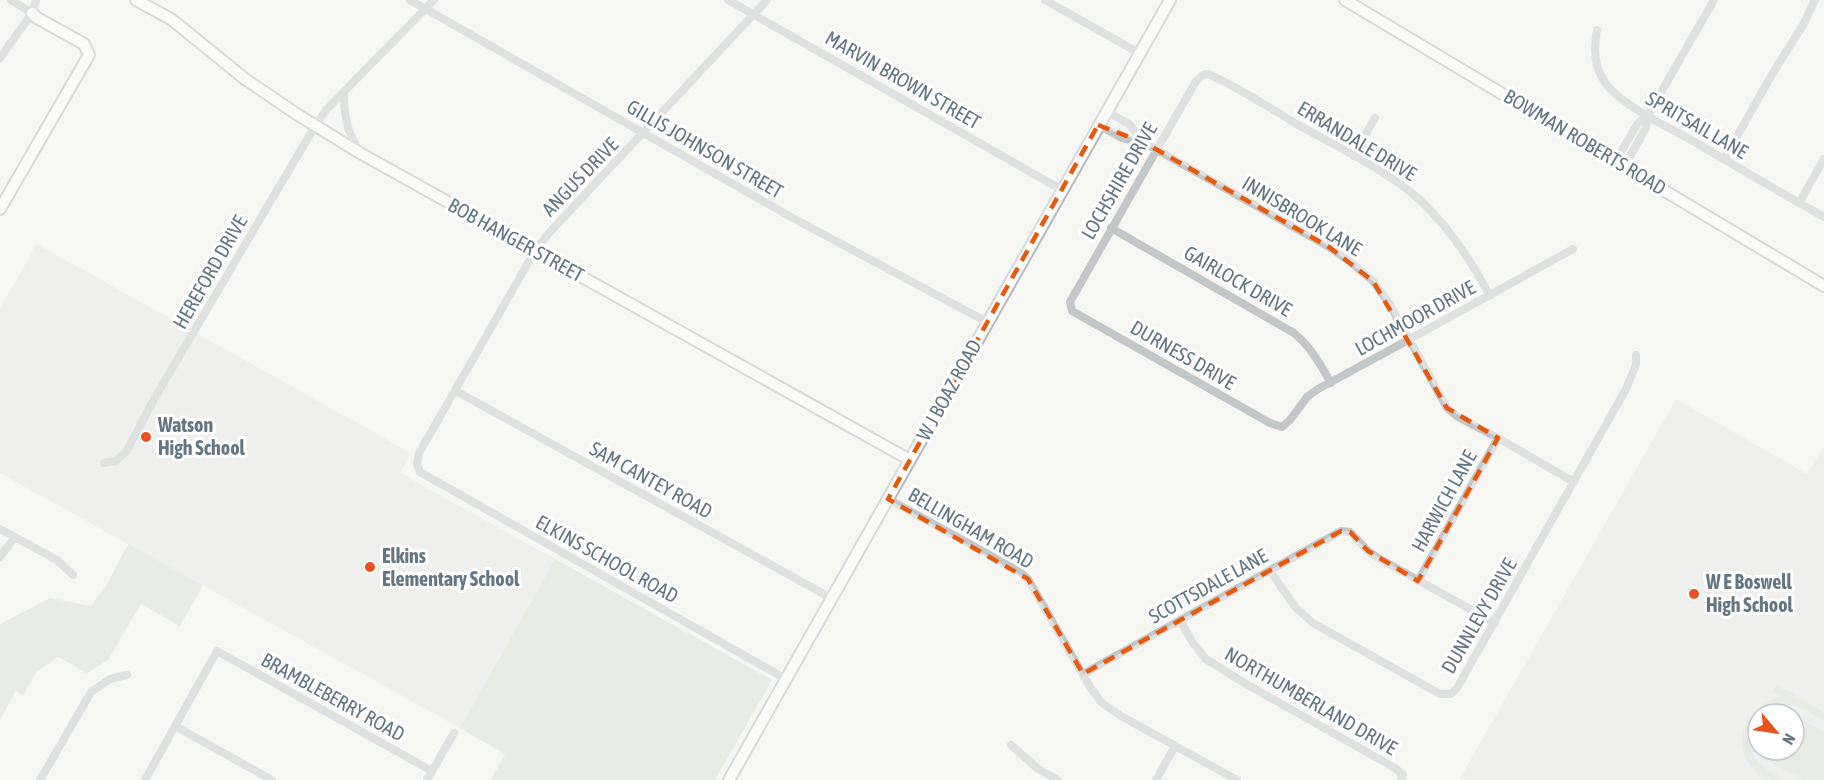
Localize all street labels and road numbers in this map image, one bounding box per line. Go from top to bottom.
street label: MARVIN BROWN STREET [822,26,985,133]
street label: BOWMAN ROBERTS ROAD [1500,84,1671,199]
street label: SPRITSAIL LANE [1642,86,1753,163]
street label: GILLIS JOHNSON STREET [623,94,788,203]
street label: ERRANDALE DRIVE [1294,96,1421,185]
street label: LOCHSHIRE DRIVE [1076,118,1161,243]
street label: ANGUS DRIVE [537,132,623,221]
street label: INNISBROOK LANE [1238,171,1367,261]
street label: BOB HANGER STREET [444,193,588,286]
street label: HEREFORD DRIVE [168,211,252,332]
street label: GAIRLOCK DRIVE [1180,240,1297,321]
street label: LOCHMOOR DRIVE [1351,275,1479,360]
street label: DURNESS DRIVE [1127,315,1240,394]
street label: W J BOAZ ROAD [911,335,986,444]
street label: SAM CANTEY ROAD [586,436,716,523]
street label: HARWICH LANE [1406,446,1481,555]
street label: BELLINGHAM ROAD [904,482,1038,573]
street label: ELKINS SCHOOL ROAD [532,510,683,607]
street label: SCOTTSDALE LANE [1144,543,1272,628]
street label: DUNNLEVY DRIVE [1436,554,1521,677]
street label: NORTHUMBERLAND DRIVE [1221,642,1402,760]
street label: BRAMBLEBERRY ROAD [258,648,409,745]

